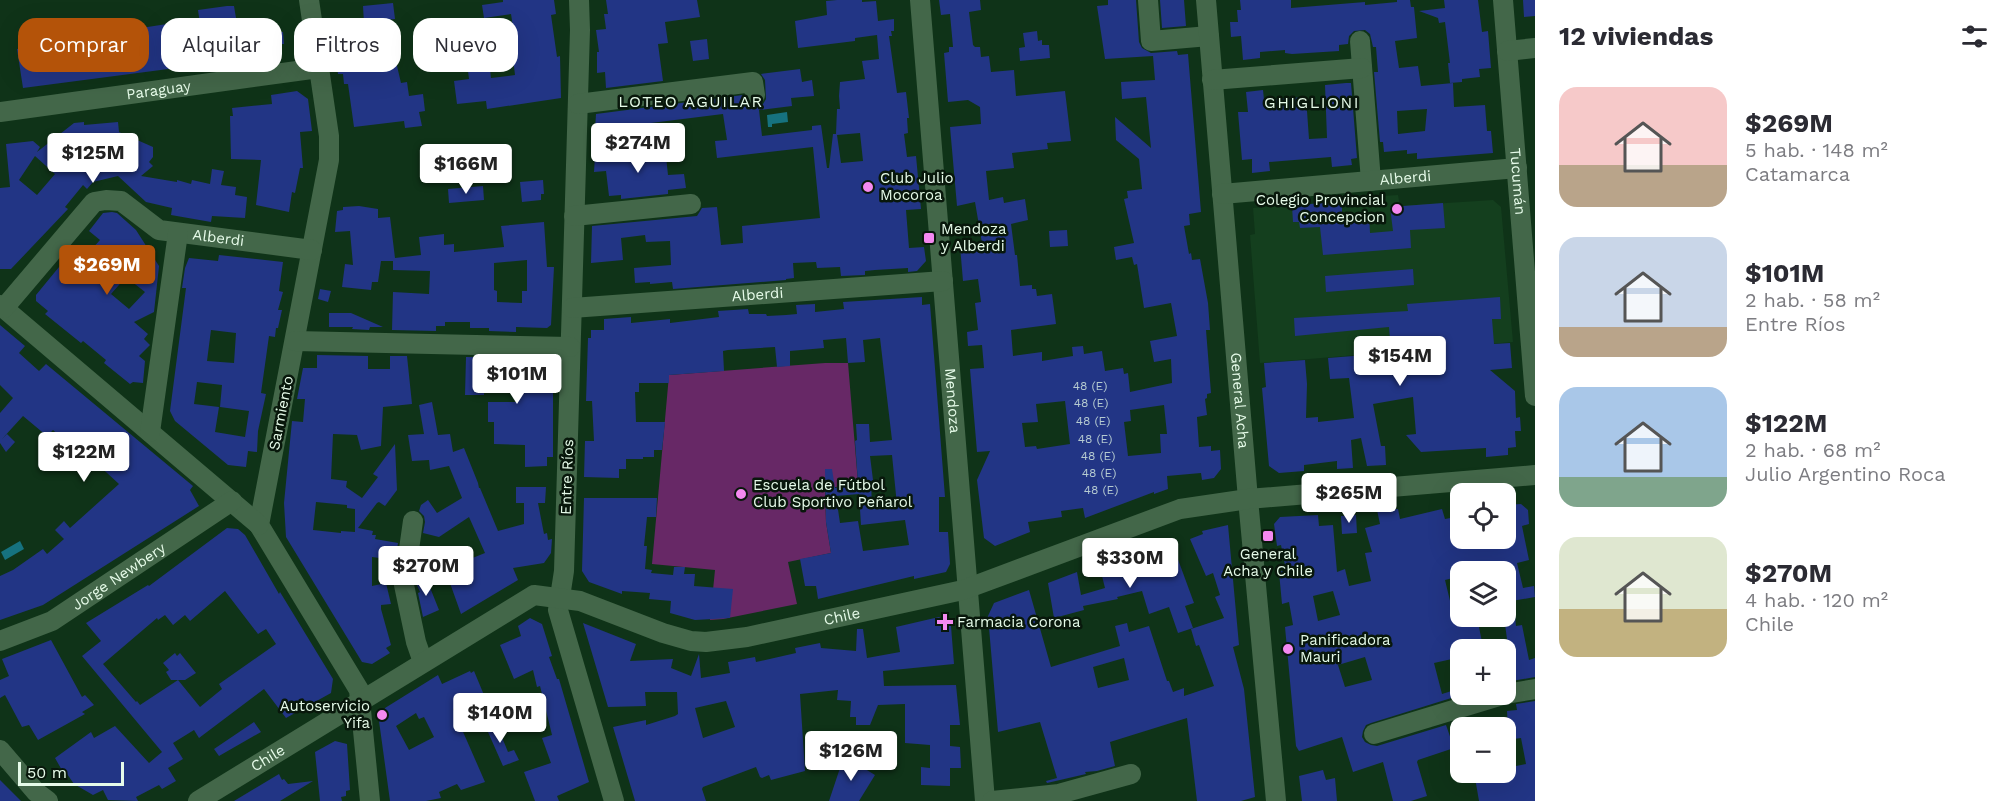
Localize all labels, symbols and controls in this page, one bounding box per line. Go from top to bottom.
chip: Comprar [18,18,149,72]
chip: Alquilar [161,18,282,72]
chip: Filtros [294,18,401,72]
chip: Nuevo [413,18,518,72]
icon: filters [1958,20,1991,53]
text: 12 viviendas [1559,21,1713,51]
street label: Paraguay [125,77,192,104]
district label: LOTEO AGUILAR [618,92,764,111]
district label: GHIGLIONI [1264,93,1360,112]
text: $269M [1745,108,1833,138]
icon: home [1607,111,1679,183]
pin: $274M [596,123,680,174]
text: $274M [605,130,671,154]
pin: $125M [51,133,135,184]
text: 5 hab. · 148 m² [1745,138,1888,162]
text: $125M [61,140,125,164]
pin: $166M [424,144,508,195]
street label: Tucumán [1506,147,1529,216]
text: $166M [434,151,498,175]
text: Catamarca [1745,162,1850,186]
street label: Alberdi [1379,167,1432,189]
place label: Club Julio Mocoroa [880,169,954,204]
marker: Club Julio Mocoroa [861,180,875,194]
place label: Colegio Provincial Concepcion [1256,191,1385,226]
marker: Colegio Provincial Concepcion [1390,202,1404,216]
place label: Mendoza y Alberdi [941,220,1007,255]
street label: Alberdi [192,225,245,250]
marker: Mendoza y Alberdi [922,231,936,245]
pin: $269M [65,245,149,296]
text: $269M [73,252,141,276]
text: $101M [1745,258,1824,288]
icon: home [1607,261,1679,333]
street label: Alberdi [731,284,784,305]
text: 2 hab. · 58 m² [1745,288,1880,312]
text: Entre Ríos [1745,312,1846,336]
pin: $154M [1358,336,1442,387]
text: $154M [1368,343,1432,367]
street label: General Acha [1227,352,1253,450]
pin: $101M [475,354,559,405]
text: $101M [486,361,548,385]
street label: Mendoza [941,367,964,435]
street label: Sarmiento [265,374,297,452]
house number: 48 (E) [1073,379,1107,393]
house number: 48 (E) [1074,396,1108,410]
text: $122M [1745,408,1828,438]
icon: home [1607,411,1679,483]
house number: 48 (E) [1076,414,1110,428]
pin: $122M [42,432,126,483]
house number: 48 (E) [1078,432,1112,446]
text: 2 hab. · 68 m² [1745,438,1880,462]
text: $122M [52,439,116,463]
street label: Entre Ríos [557,439,577,515]
house number: 48 (E) [1081,449,1115,463]
text: Julio Argentino Roca [1745,462,1946,486]
house number: 48 (E) [1082,466,1116,480]
pin: $265M [1307,473,1391,524]
place label: Escuela de Fútbol Club Sportivo Peñarol [753,476,913,511]
text: $265M [1316,480,1382,504]
house number: 48 (E) [1084,483,1118,497]
map controls [1450,483,1516,783]
button: locate [1450,483,1516,549]
marker: Escuela de Fútbol Club Sportivo Peñarol [734,487,748,501]
marker: General Acha y Chile [1261,529,1275,543]
pin: $330M [1088,538,1172,589]
street label: Jorge Newbery [69,539,169,614]
text: $330M [1096,545,1164,569]
place label: General Acha y Chile [1223,545,1313,580]
pin: $270M [384,546,468,597]
text: $270M [392,553,460,577]
text: $270M [1745,558,1832,588]
button: layers [1450,561,1516,627]
icon: home [1607,561,1679,633]
text: 4 hab. · 120 m² [1745,588,1888,612]
street label: Chile [822,604,862,629]
text: Chile [1745,612,1794,636]
place label: Farmacia Corona [957,613,1081,631]
marker: Farmacia Corona [938,615,952,629]
place label: Panificadora Mauri [1300,631,1391,666]
button: + [1450,639,1516,705]
marker: Panificadora Mauri [1281,642,1295,656]
pin: $140M [458,693,542,744]
place label: Autoservicio Yifa [280,697,370,732]
text: $140M [467,700,533,724]
marker: Autoservicio Yifa [375,708,389,722]
button: − [1450,717,1516,783]
pin: $126M [809,731,893,782]
text: $126M [819,738,883,762]
street label: Chile [247,741,288,775]
scale bar [18,759,124,786]
text: 50 m [27,763,67,782]

